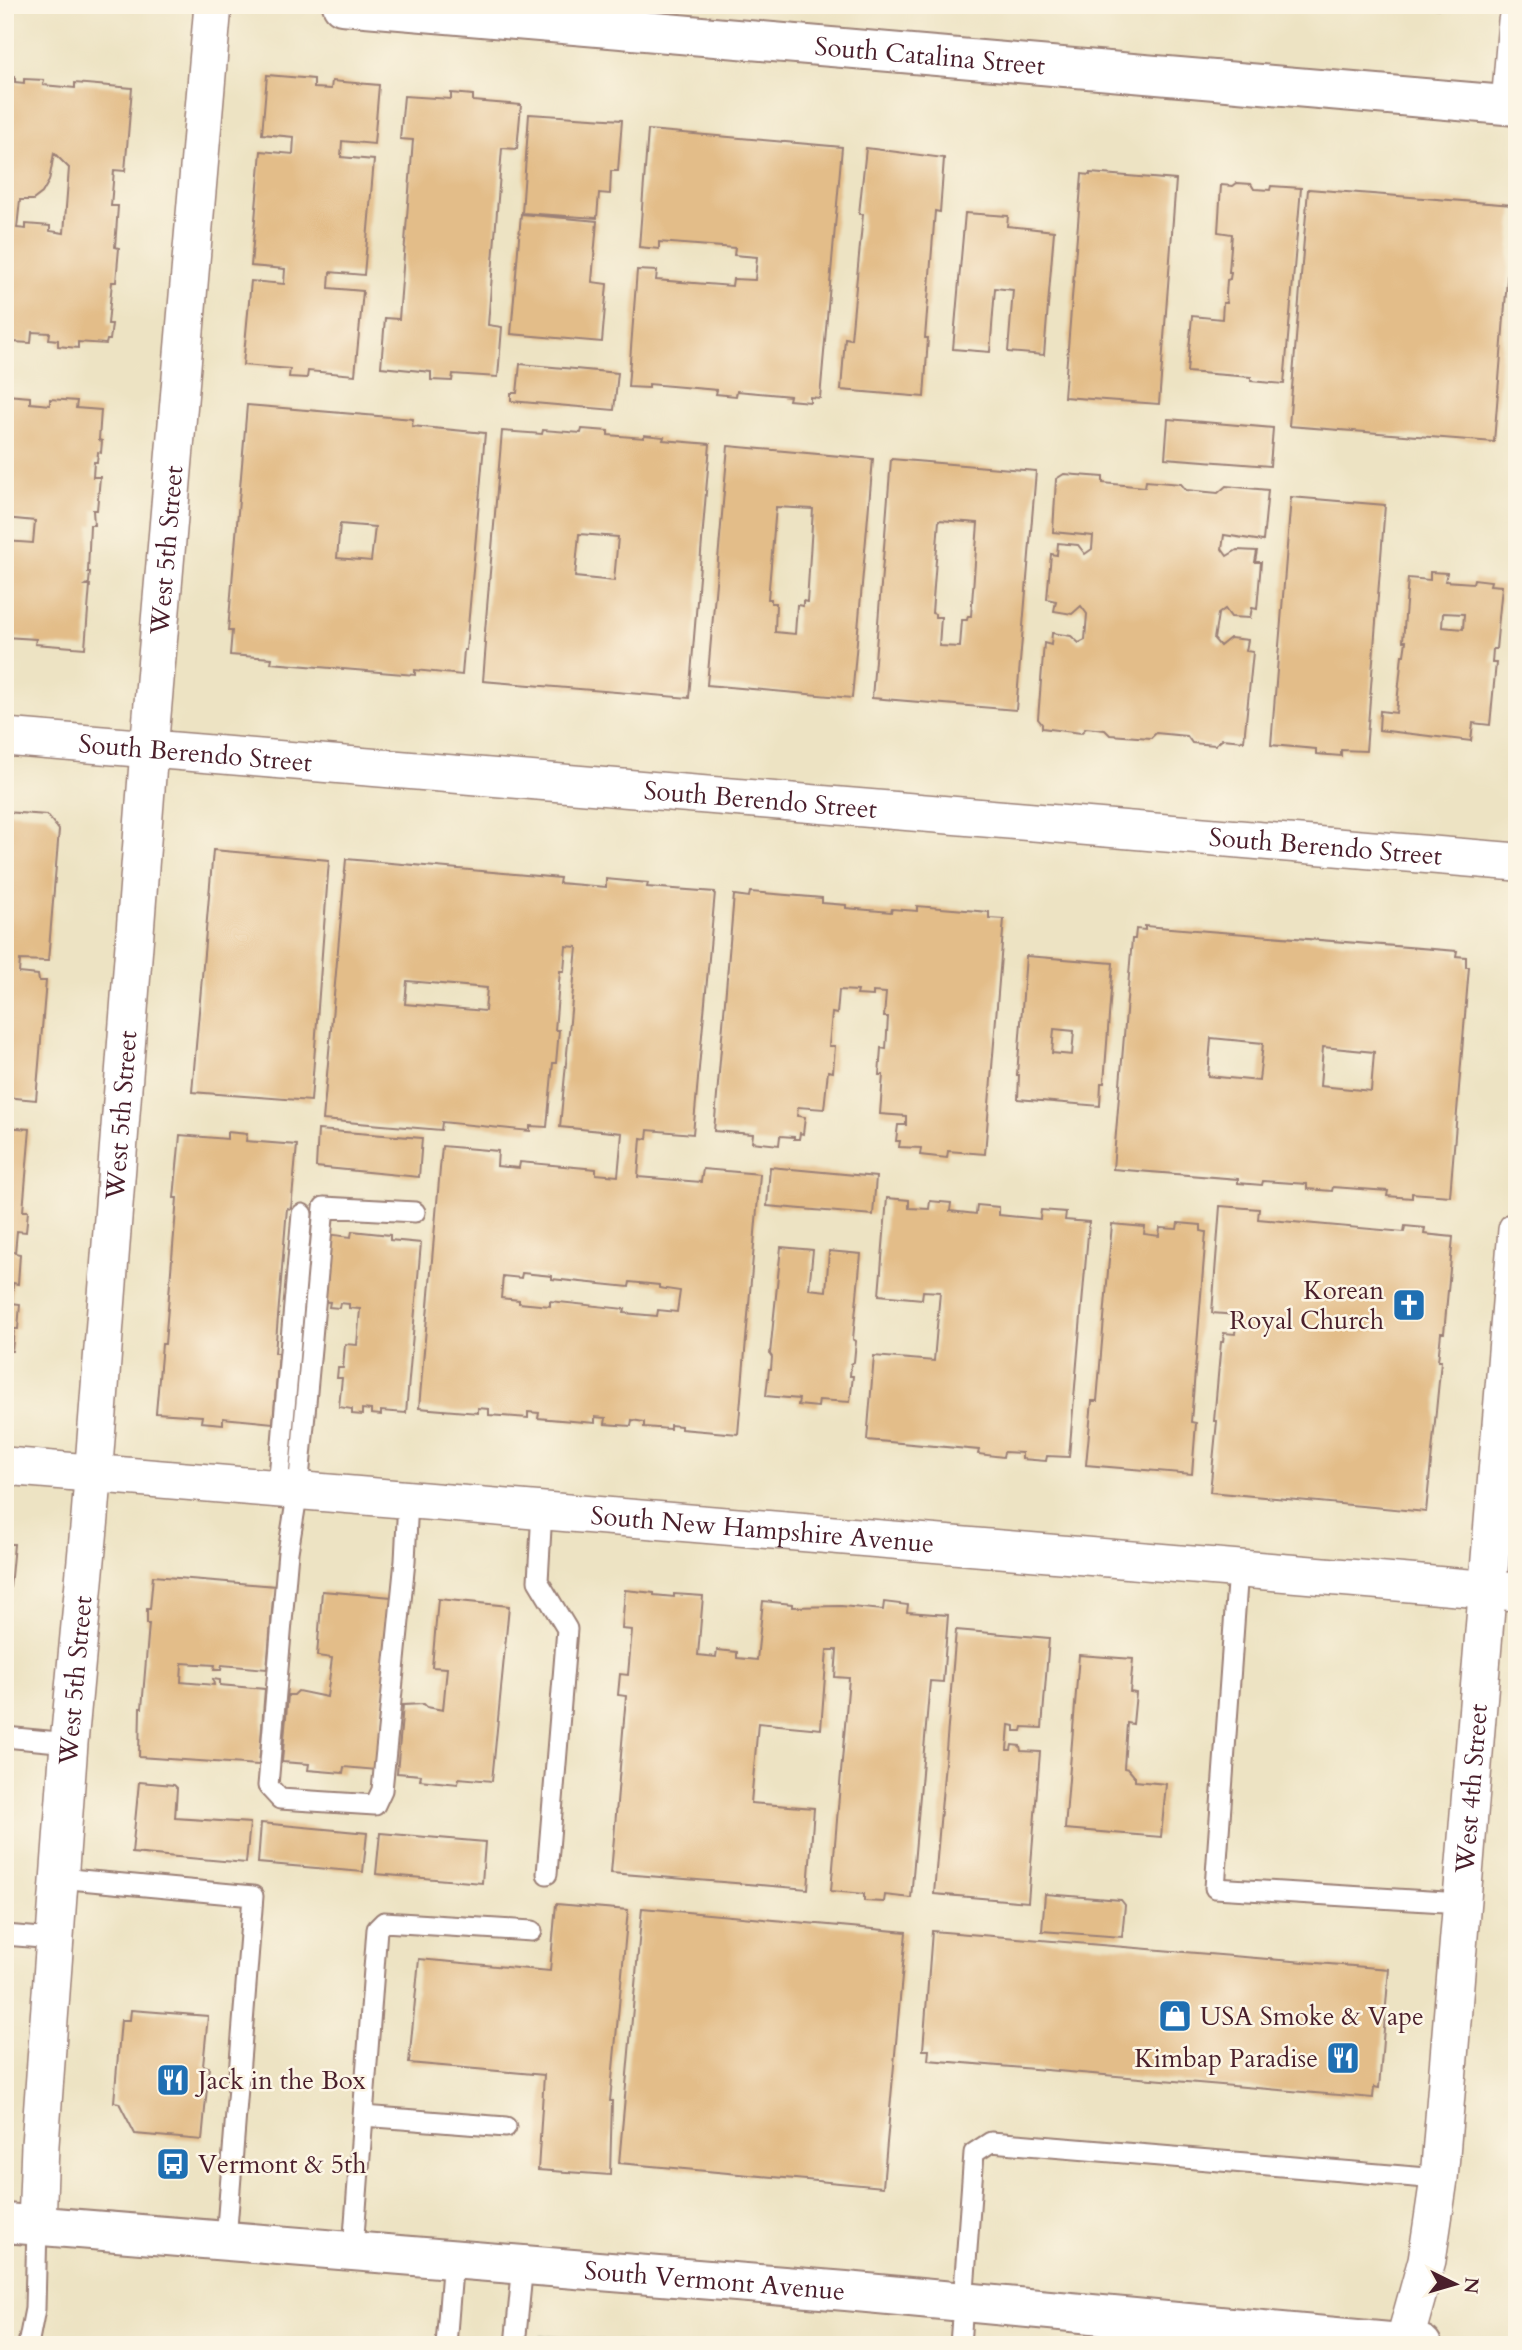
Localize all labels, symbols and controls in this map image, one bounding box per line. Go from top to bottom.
street label: South Catalina Street [813,29,1046,83]
street label: West 5th Street [142,464,191,637]
street label: South Berendo Street [77,726,313,780]
street label: South Berendo Street [642,773,878,827]
street label: South Berendo Street [1207,820,1443,874]
street label: West 5th Street [97,1029,145,1202]
place label: Korean Royal Church [1229,1273,1384,1338]
church icon: Korean Royal Church [1390,1286,1428,1324]
street label: South New Hampshire Avenue [589,1498,935,1561]
street label: West 5th Street [50,1594,101,1767]
street label: West 4th Street [1447,1702,1496,1875]
shop icon: USA Smoke & Vape [1156,1997,1194,2035]
place label: USA Smoke & Vape [1200,1999,1424,2034]
restaurant icon: Kimbap Paradise [1324,2039,1362,2077]
place label: Kimbap Paradise [1134,2041,1318,2076]
restaurant icon: Jack in the Box [154,2061,192,2099]
place label: Jack in the Box [194,2063,366,2098]
bus stop icon: Vermont & 5th [154,2145,192,2183]
place label: Vermont & 5th [198,2147,367,2182]
north arrow [1420,2248,1490,2318]
street label: South Vermont Avenue [583,2253,846,2309]
text: N [1457,2276,1485,2295]

